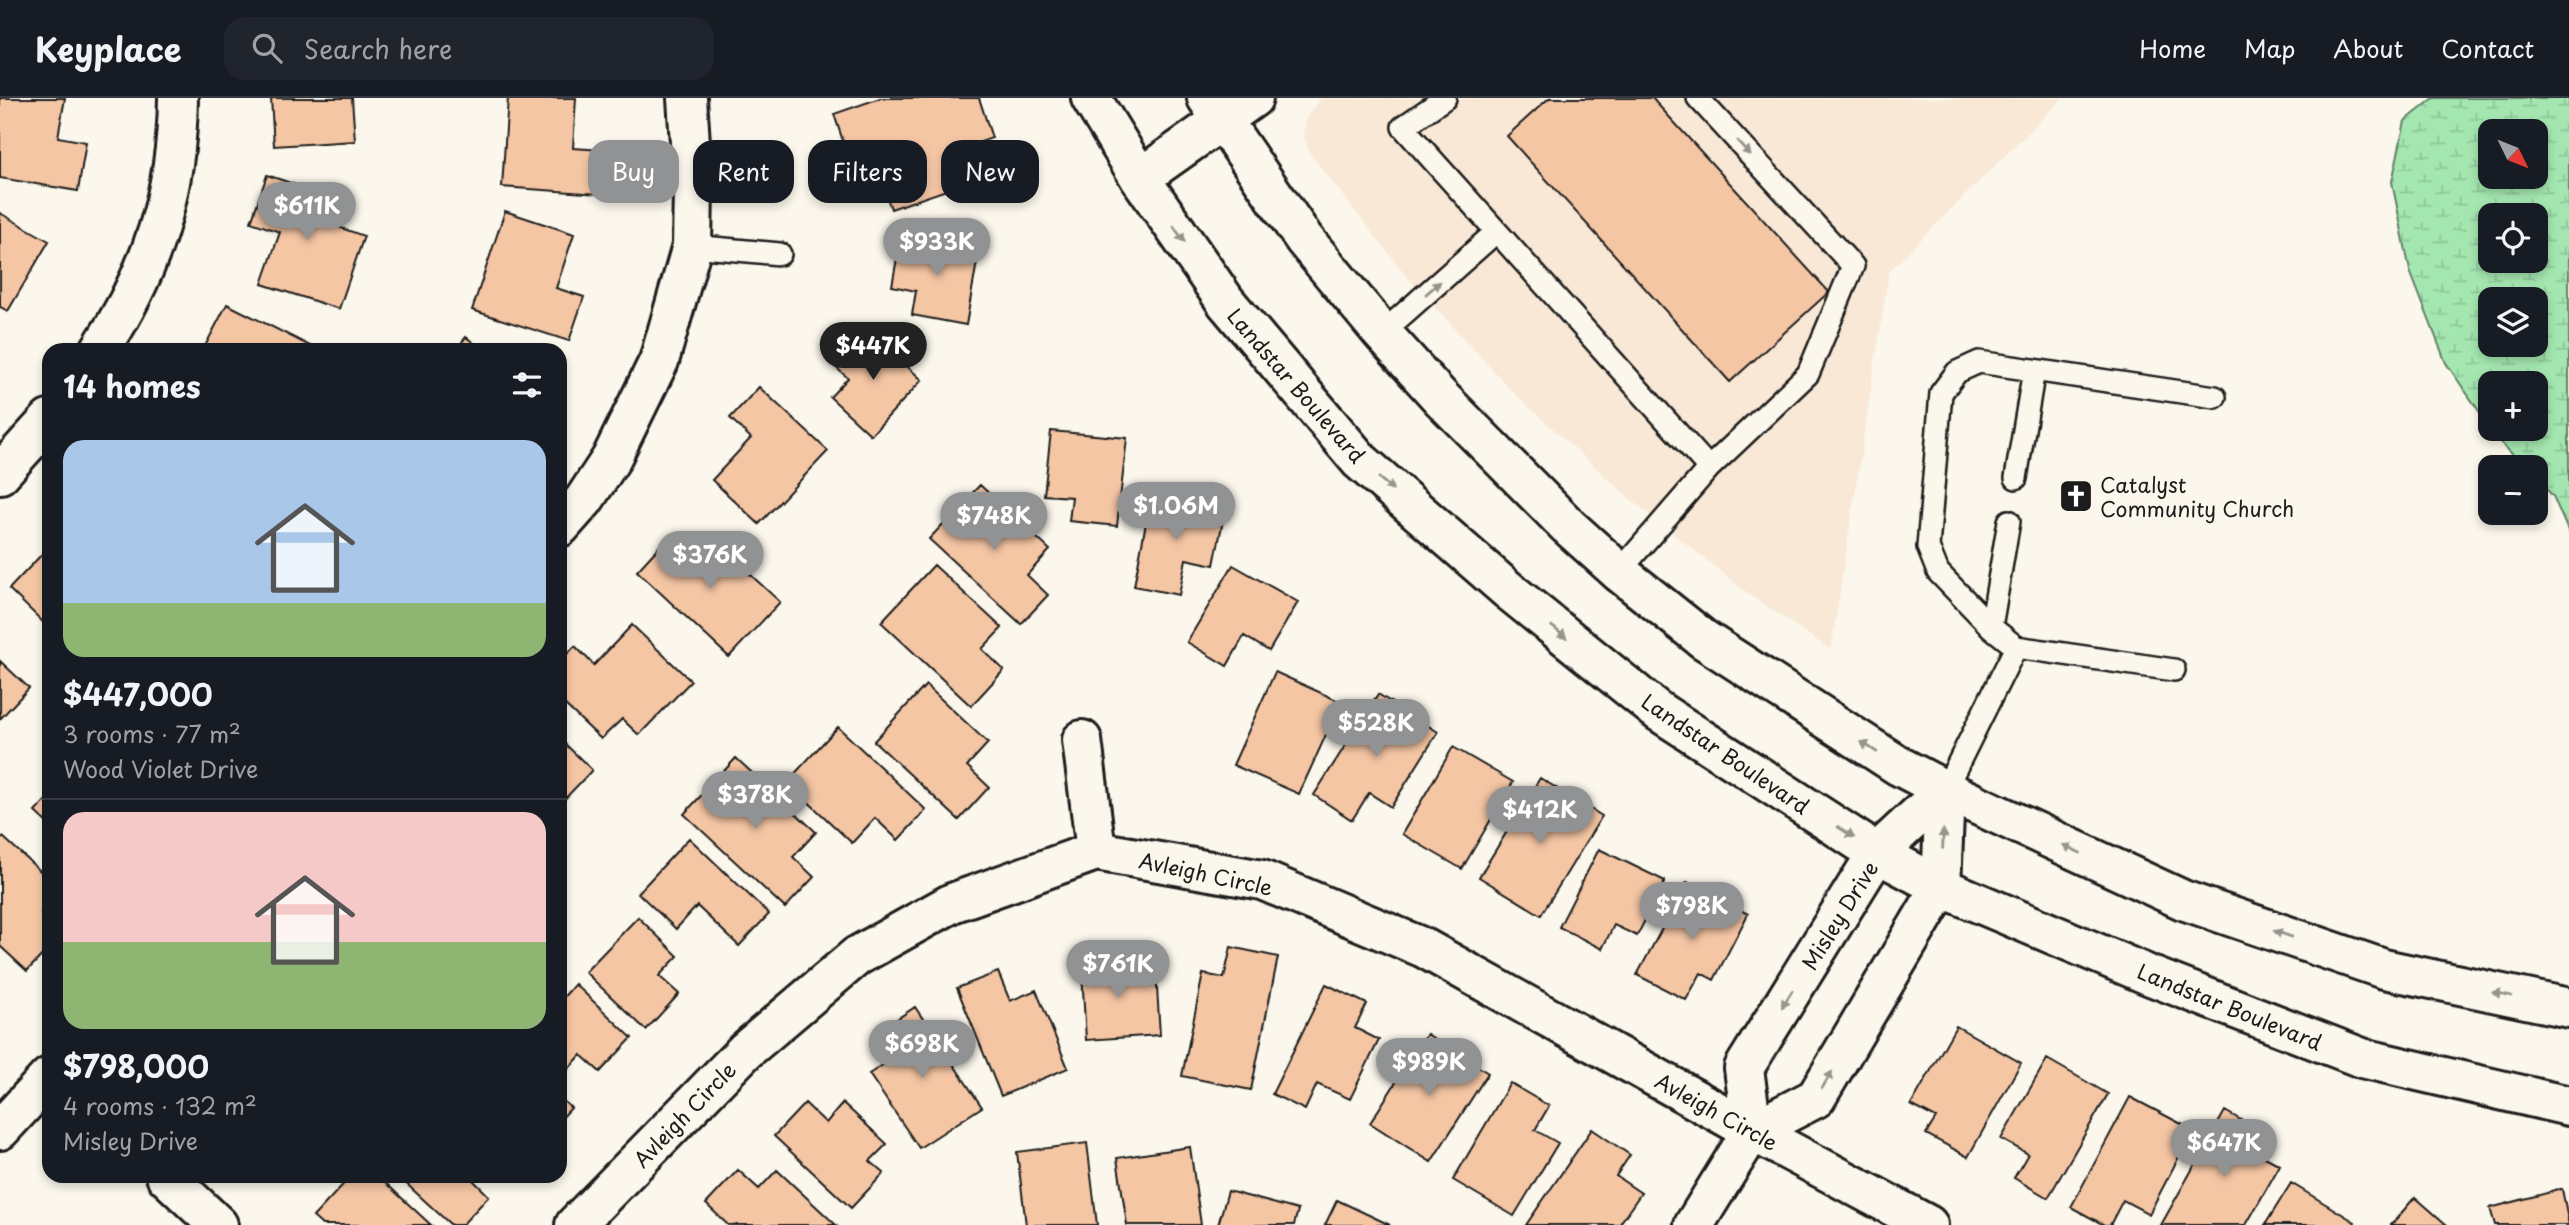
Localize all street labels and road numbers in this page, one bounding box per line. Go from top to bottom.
street label: Landstar Boulevard [1220,300,1374,470]
street label: Landstar Boulevard [1636,685,1816,821]
street label: Avleigh Circle [1136,843,1276,903]
street label: Misley Drive [1793,854,1885,976]
street label: Landstar Boulevard [2133,954,2327,1058]
street label: Avleigh Circle [625,1054,743,1174]
street label: Avleigh Circle [1650,1064,1784,1158]

